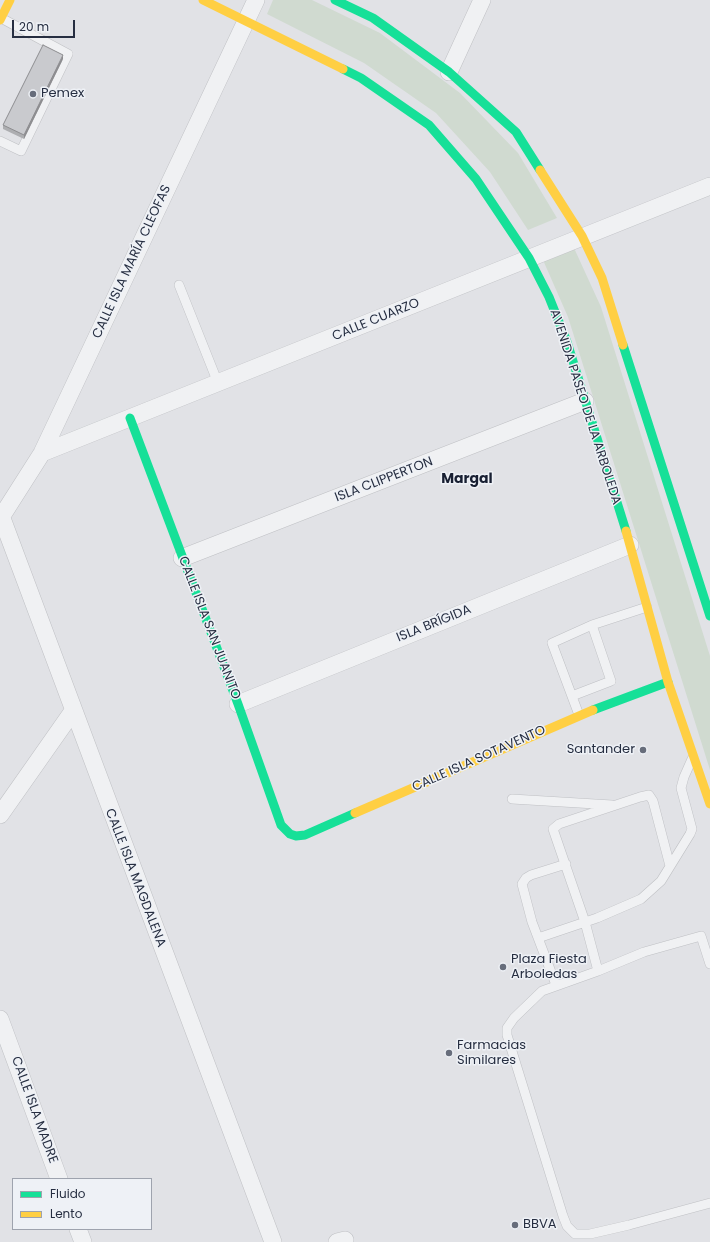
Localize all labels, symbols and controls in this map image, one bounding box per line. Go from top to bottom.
scale bar [14,12,77,38]
text: 20 m [19,18,49,35]
place label: Pemex [41,86,84,102]
marker: Pemex [28,89,38,99]
street label: CALLE ISLA MARÍA CLEOFAS [90,183,174,341]
street label: CALLE CUARZO [330,295,422,345]
street label: AVENIDA PASEO DE LA ARBOLEDA [546,307,624,507]
street label: ISLA CLIPPERTON [333,454,435,506]
district label: Margal [441,471,493,487]
street label: CALLE ISLA SAN JUANITO [175,554,243,702]
street label: ISLA BRÍGIDA [394,602,474,646]
street label: CALLE ISLA SOTAVENTO [410,723,548,795]
place label: Santander [567,742,635,758]
marker: Santander [638,745,648,755]
street label: CALLE ISLA MAGDALENA [101,807,169,949]
place label: Plaza Fiesta Arboledas [511,952,587,983]
marker: Plaza Fiesta Arboledas [498,962,508,972]
place label: Farmacias Similares [457,1038,526,1069]
marker: Farmacias Similares [444,1048,454,1058]
street label: CALLE ISLA MADRE [7,1054,61,1166]
legend [12,1178,152,1230]
text: Fluido [50,1185,85,1202]
text: Lento [50,1205,82,1222]
place label: BBVA [523,1217,556,1233]
marker: BBVA [510,1220,520,1230]

